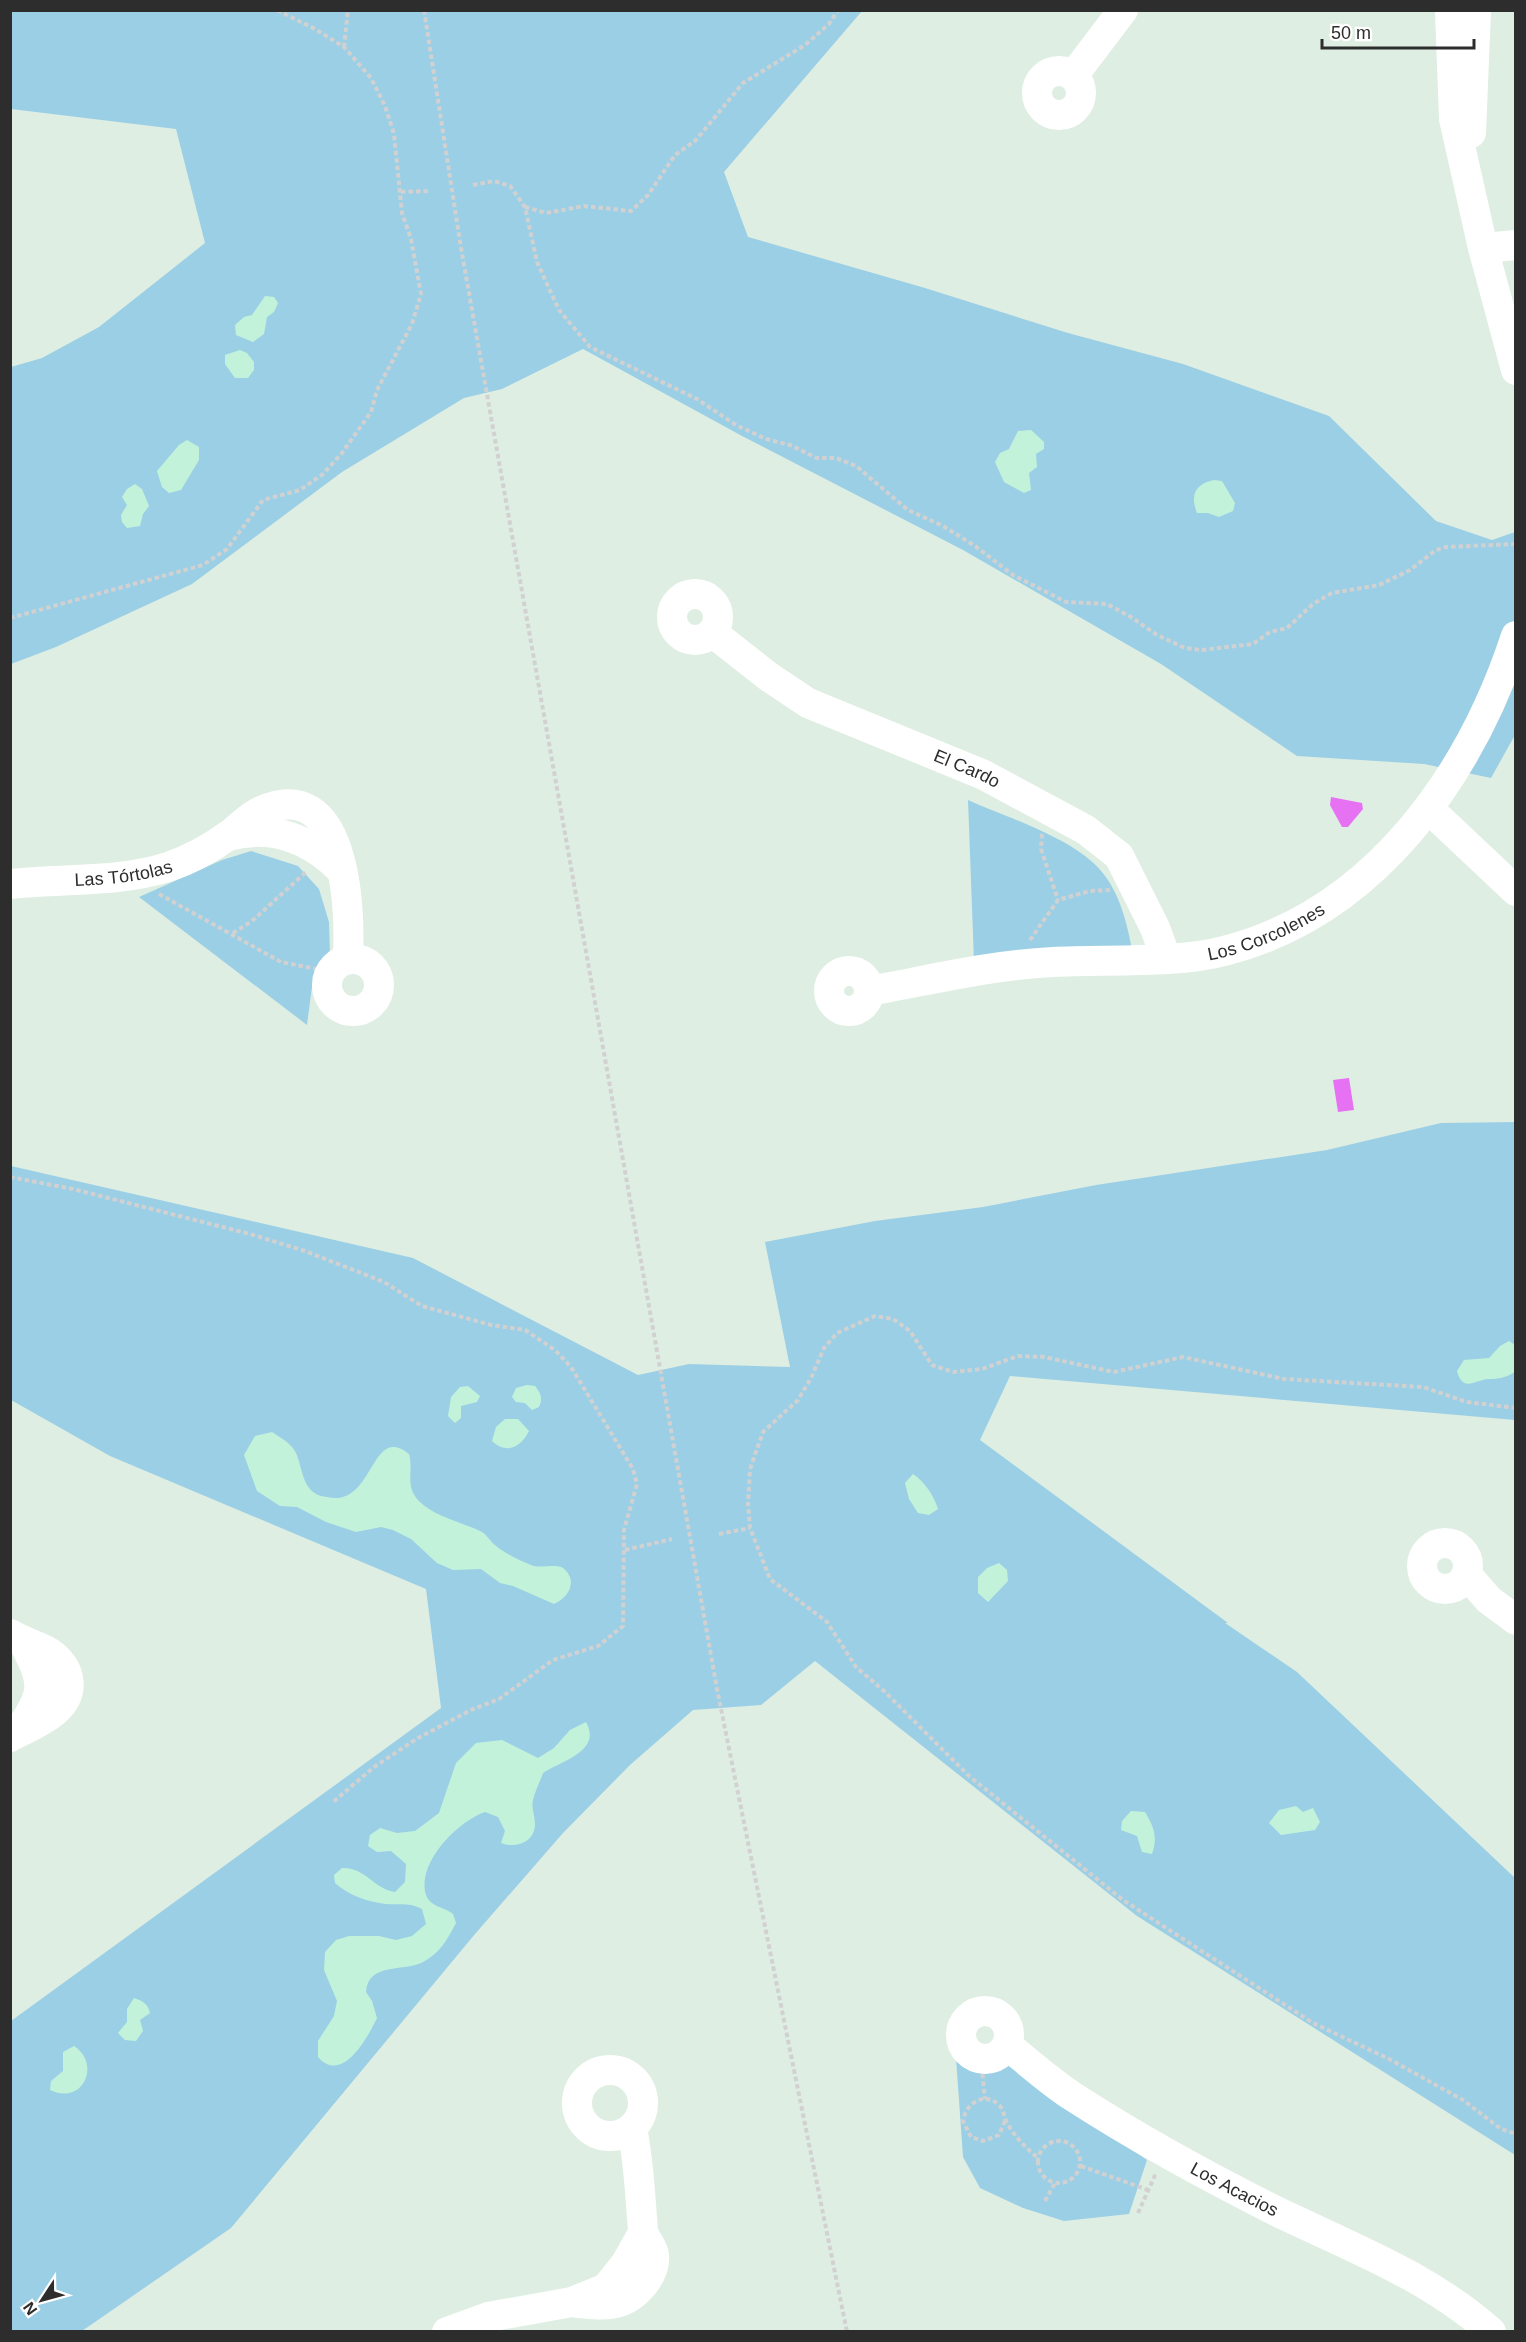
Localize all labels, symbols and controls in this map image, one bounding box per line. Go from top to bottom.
scale bar [1322,12,1474,50]
text: 50 m [1331,23,1371,43]
street label: El Cardo [931,746,1004,792]
street label: Las Tórtolas [74,856,175,890]
street label: Los Corcolenes [1206,899,1328,964]
street label: Los Acacios [1187,2158,1281,2220]
north arrow [12,2270,72,2330]
text: N [20,2299,41,2318]

